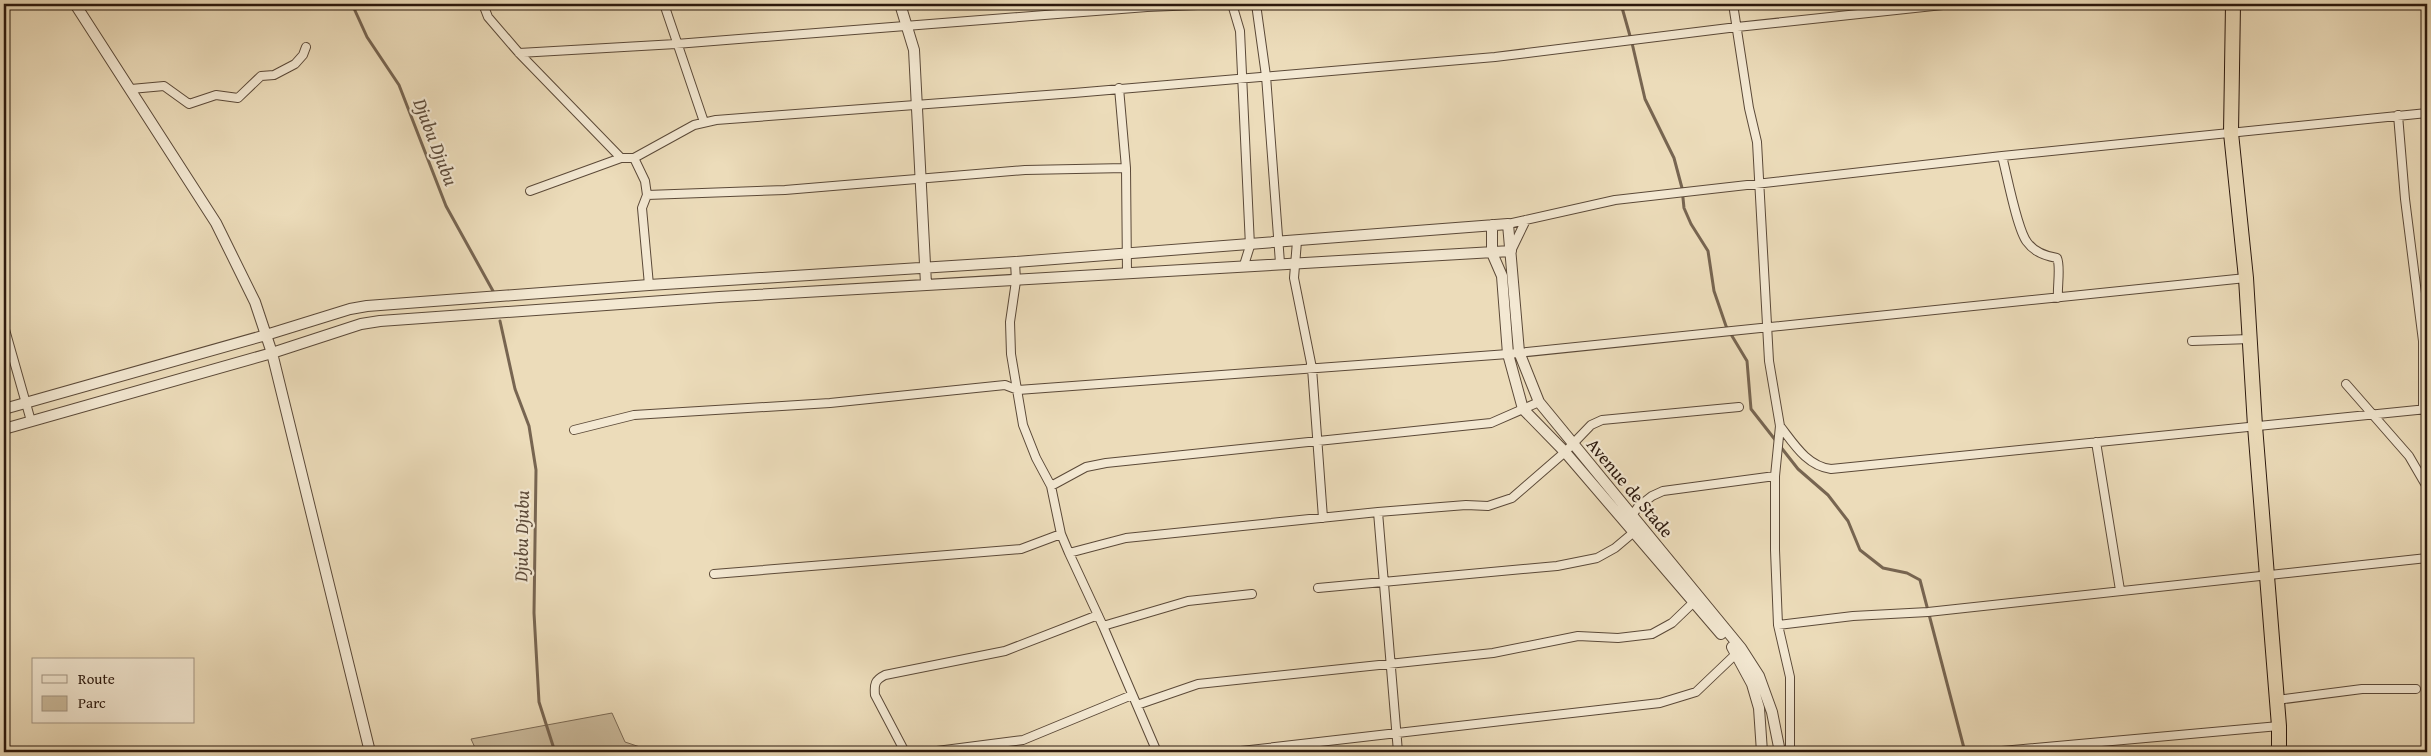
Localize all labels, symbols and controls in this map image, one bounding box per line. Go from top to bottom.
water label: Djubu Djubu [406,93,466,190]
street label: Avenue de Stade [1581,432,1680,543]
water label: Djubu Djubu [506,490,536,583]
legend [32,658,195,724]
text: Route [78,668,115,689]
text: Parc [78,692,106,713]

